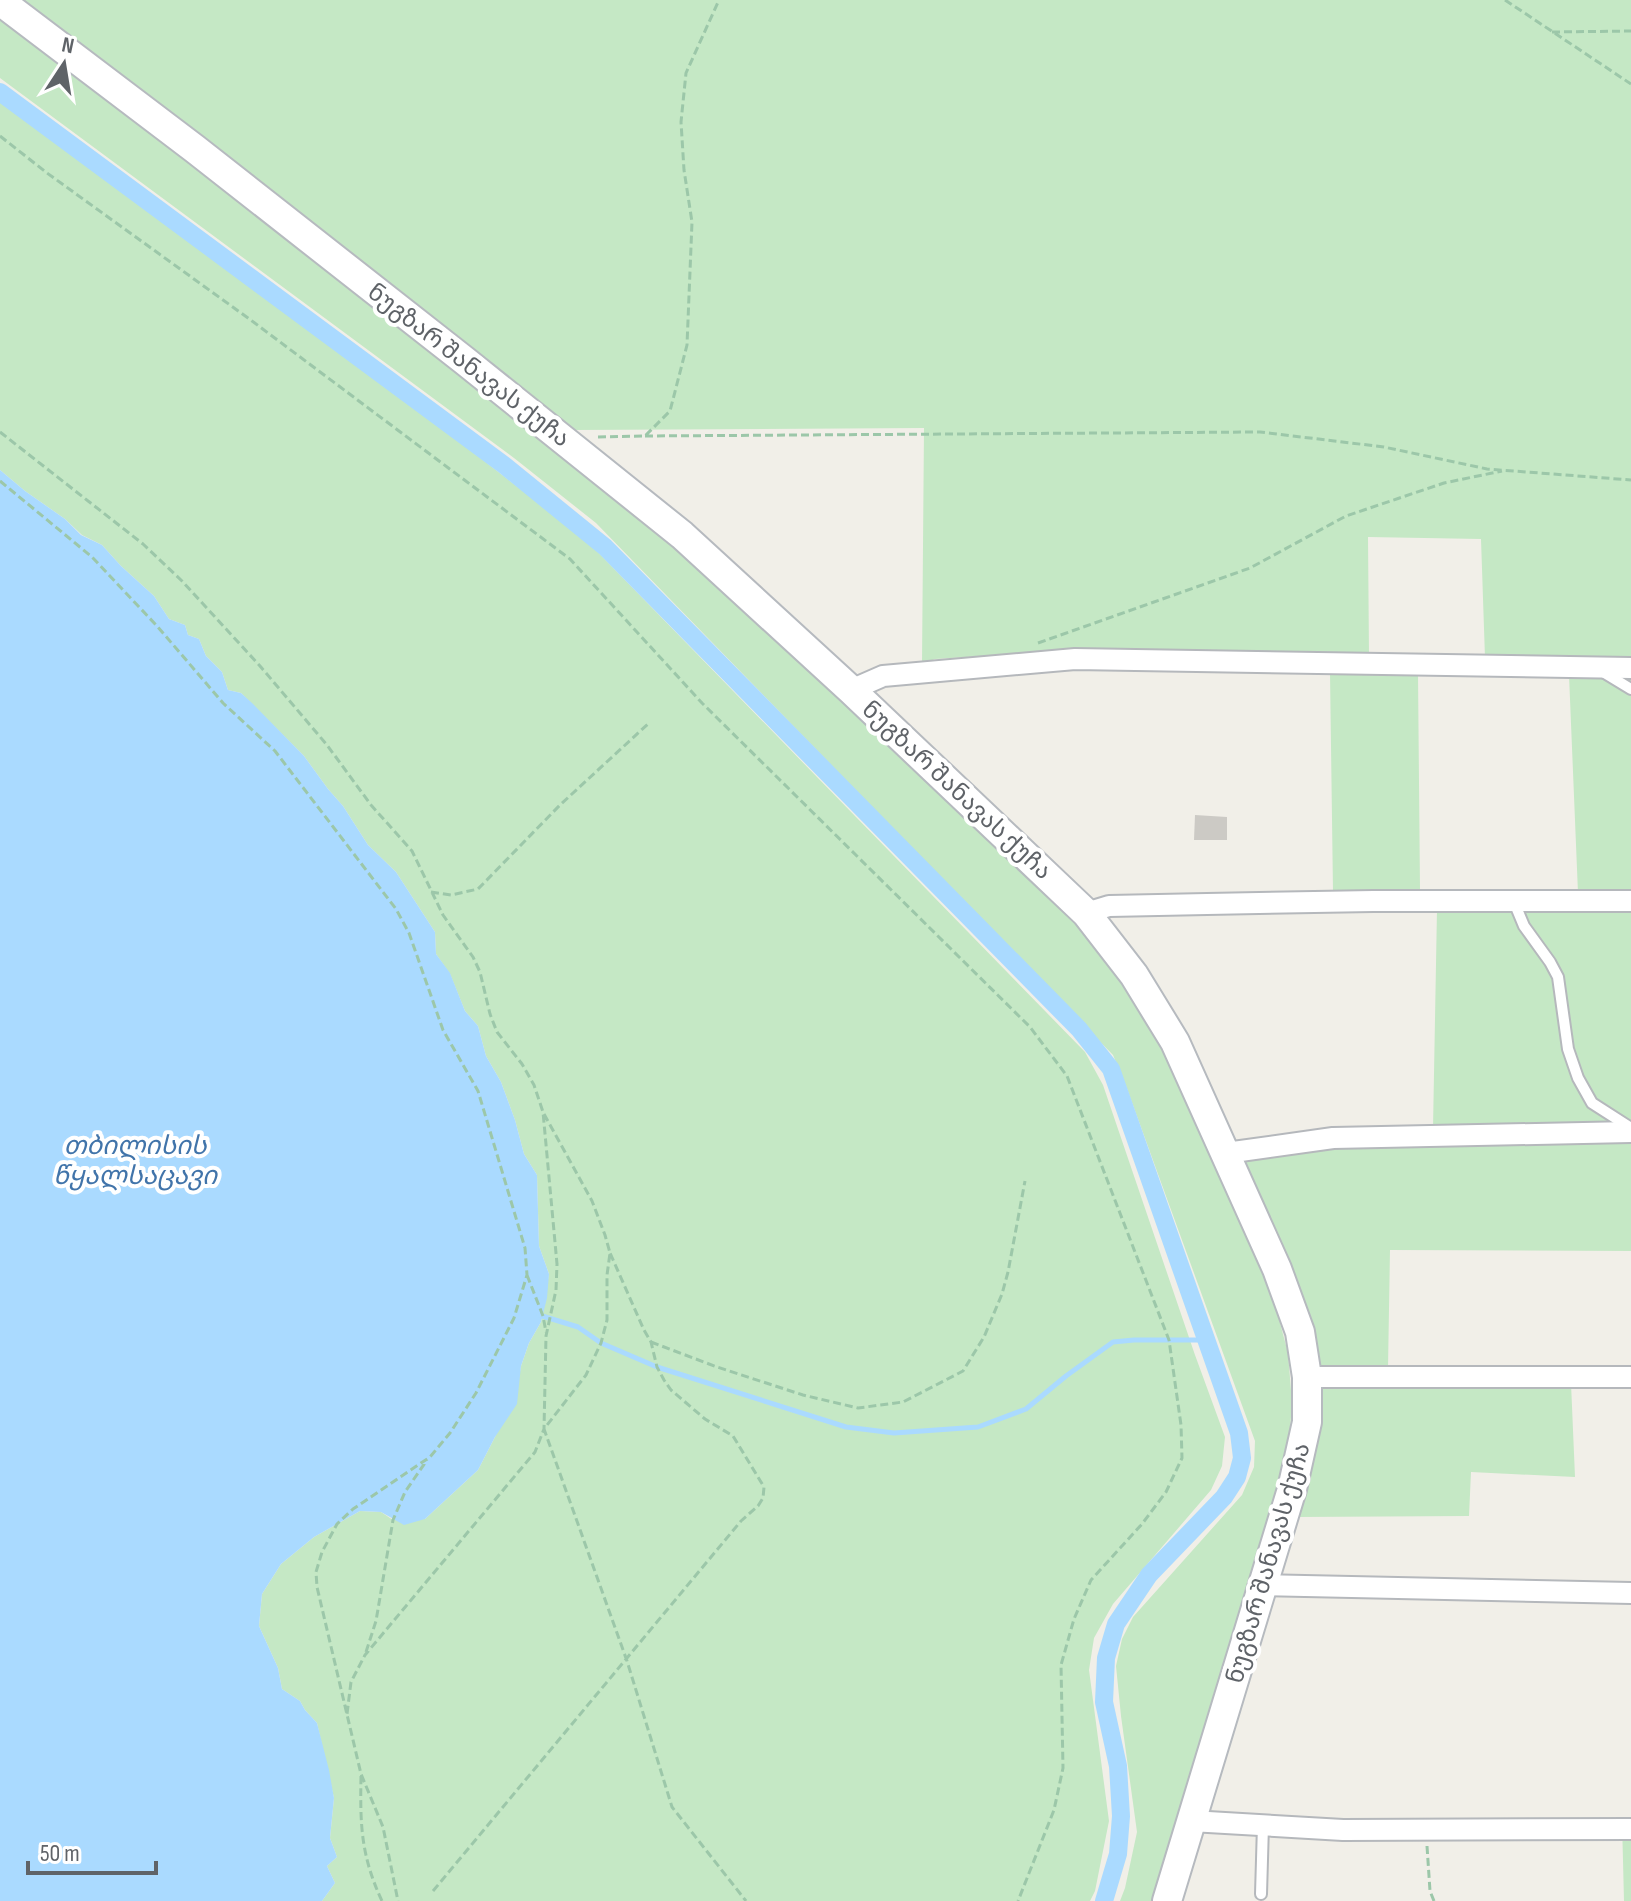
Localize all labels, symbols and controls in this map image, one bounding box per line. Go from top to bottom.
north arrow [24,24,104,104]
text: N [59,31,76,60]
street label: ნუგზარ შანავას ქუჩა [362,277,576,453]
street label: ნუგზარ შანავას ქუჩა [856,695,1058,886]
water label: თბილისის წყალსაცავი [53,1131,218,1192]
street label: ნუგზარ შანავას ქუჩა [1220,1439,1317,1687]
scale bar [28,1825,156,1875]
text: 50 m [40,1839,80,1868]

